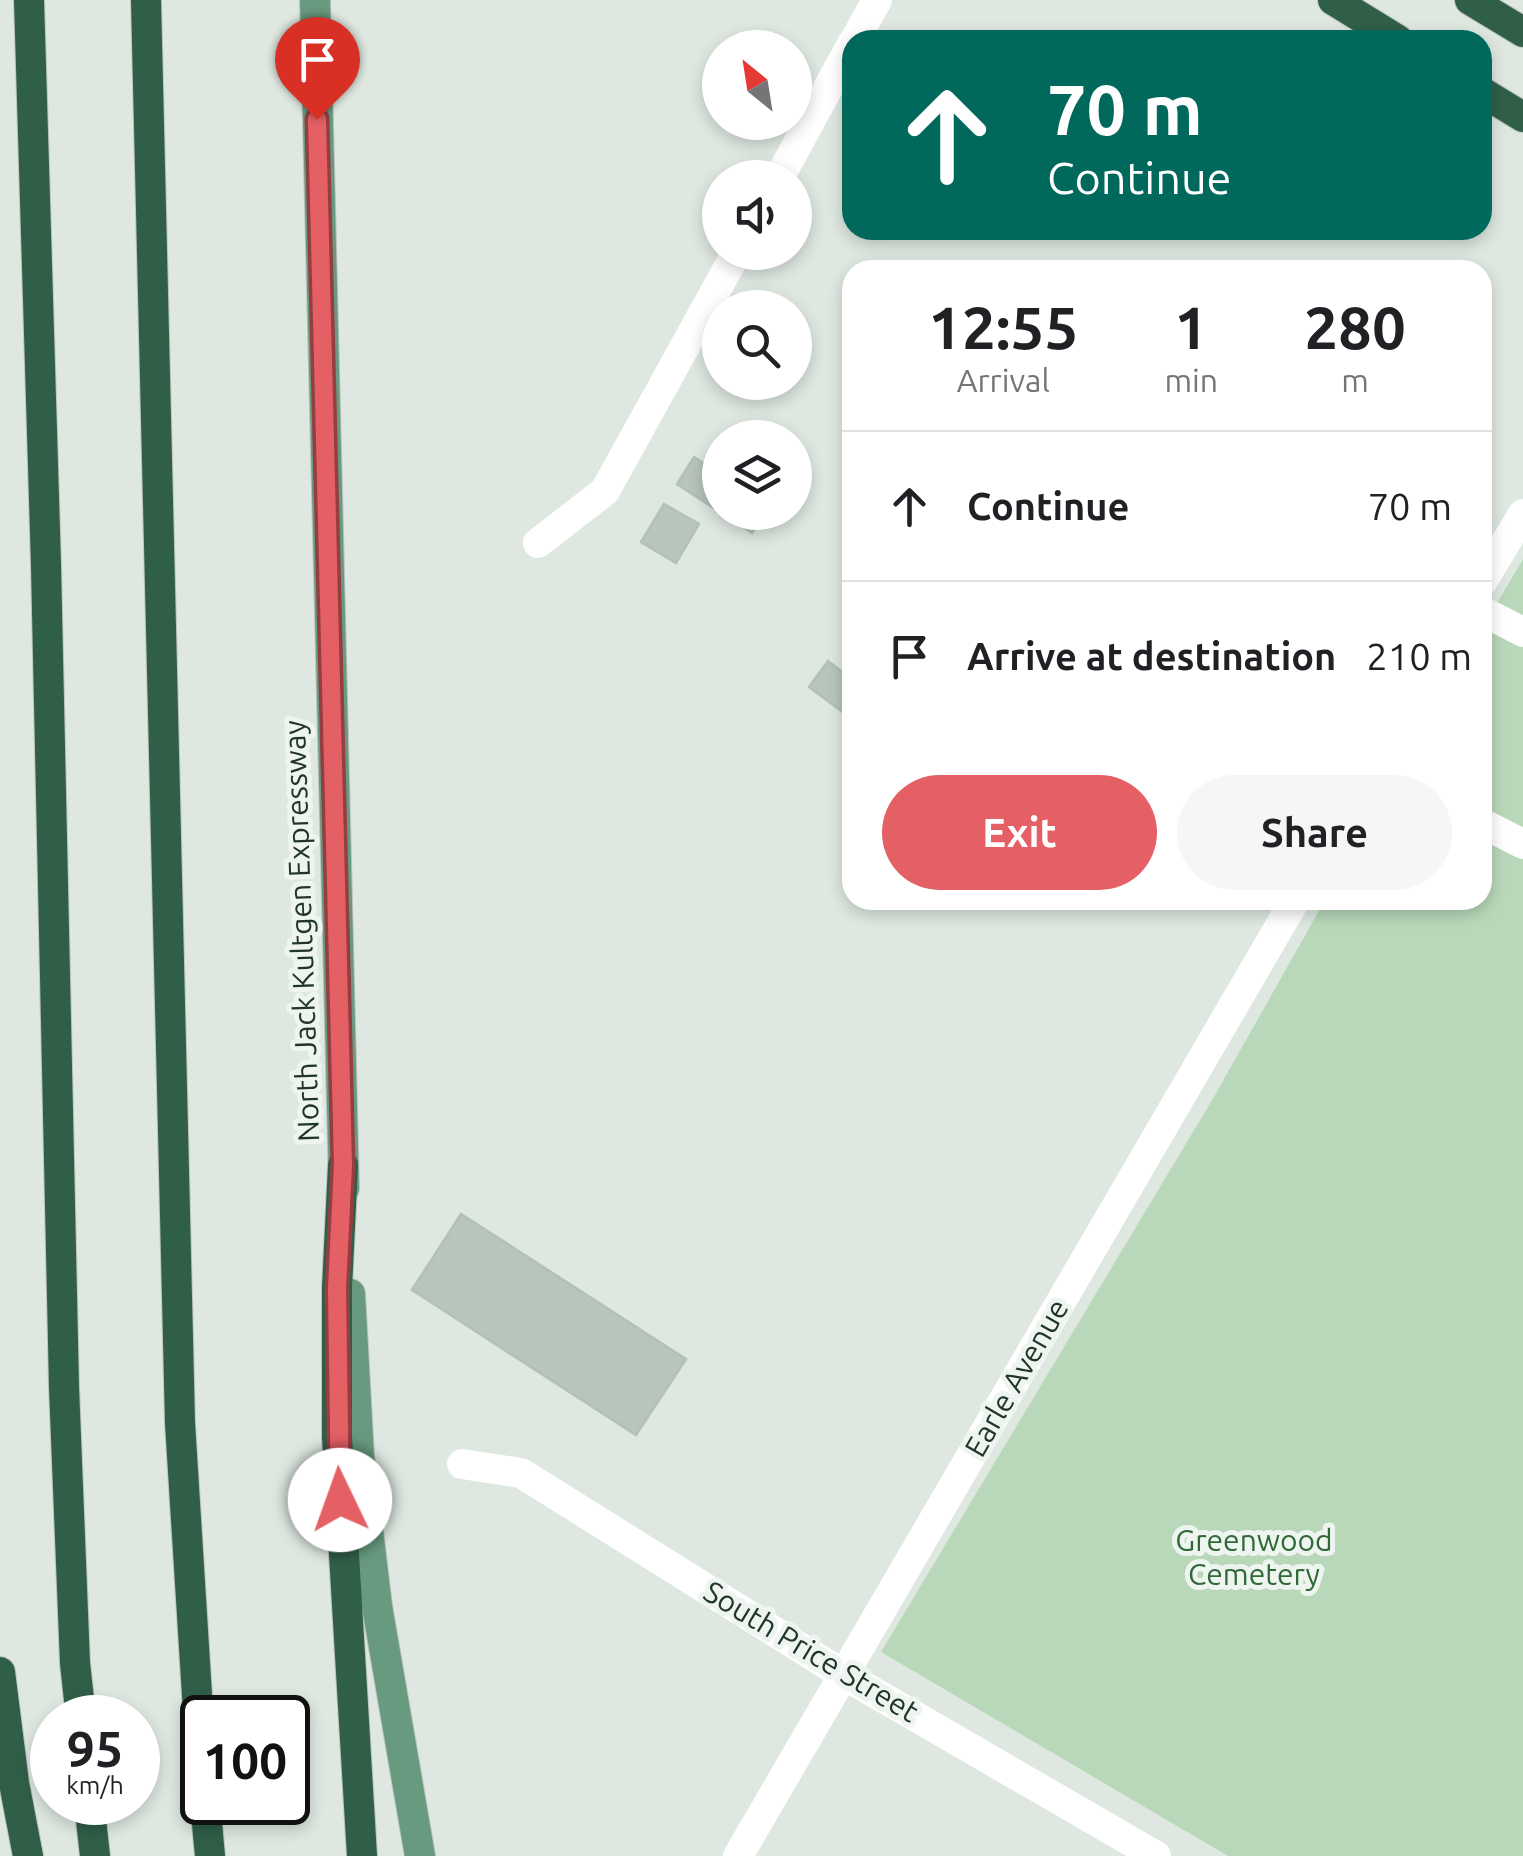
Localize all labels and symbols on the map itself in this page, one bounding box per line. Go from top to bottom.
pin [275,17,360,120]
north arrow [702,30,812,140]
street label: North Jack Kultgen Expressway [277,720,325,1142]
street label: Earle Avenue [957,1293,1075,1462]
position arrow [288,1448,392,1552]
park label: Greenwood Cemetery [1175,1523,1333,1591]
street label: South Price Street [698,1574,925,1729]
speed limit sign: 100 [180,1695,310,1825]

